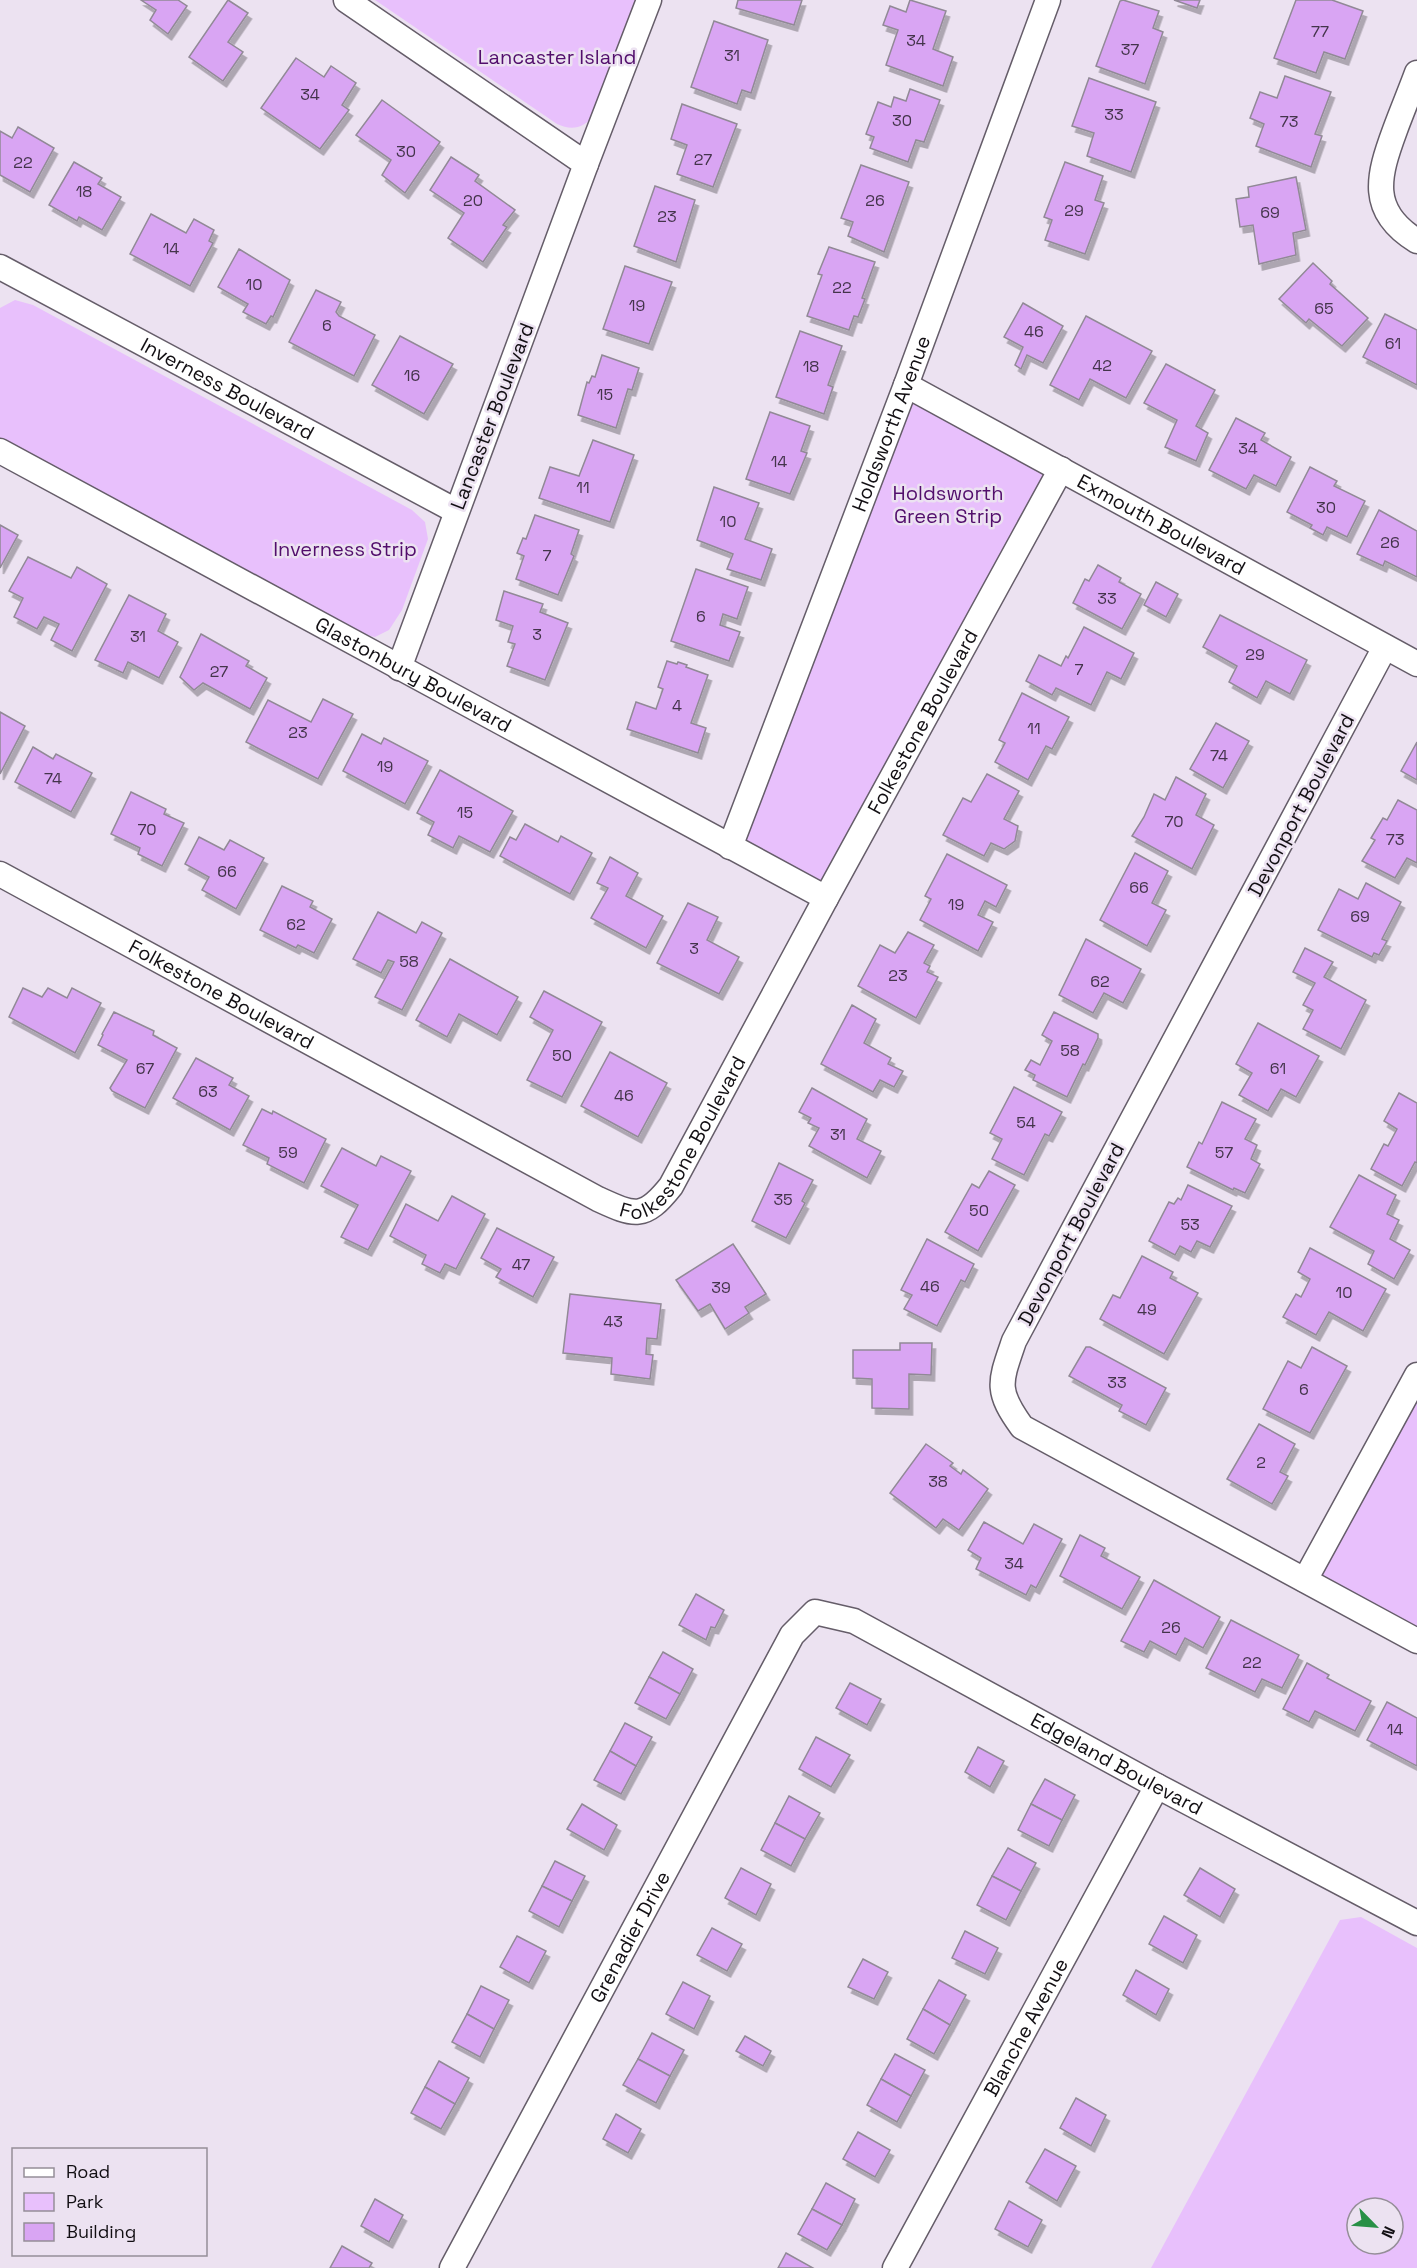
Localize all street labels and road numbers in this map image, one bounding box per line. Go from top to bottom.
street label: Lancaster Boulevard [444,319,540,513]
street label: Inverness Boulevard [136,332,319,446]
street label: Holdsworth Avenue [846,332,936,515]
street label: Exmouth Boulevard [1073,468,1250,581]
street label: Glastonbury Boulevard [311,611,516,738]
street label: Folkestone Boulevard [861,625,984,819]
street label: Devonport Boulevard [1242,709,1360,901]
street label: Folkestone Boulevard [124,933,319,1055]
street label: Folkestone Boulevard [617,1051,752,1225]
street label: Devonport Boulevard [1012,1138,1130,1330]
street label: Edgeland Boulevard [1026,1707,1207,1821]
street label: Grenadier Drive [584,1866,676,2007]
street label: Blanche Avenue [978,1954,1074,2101]

